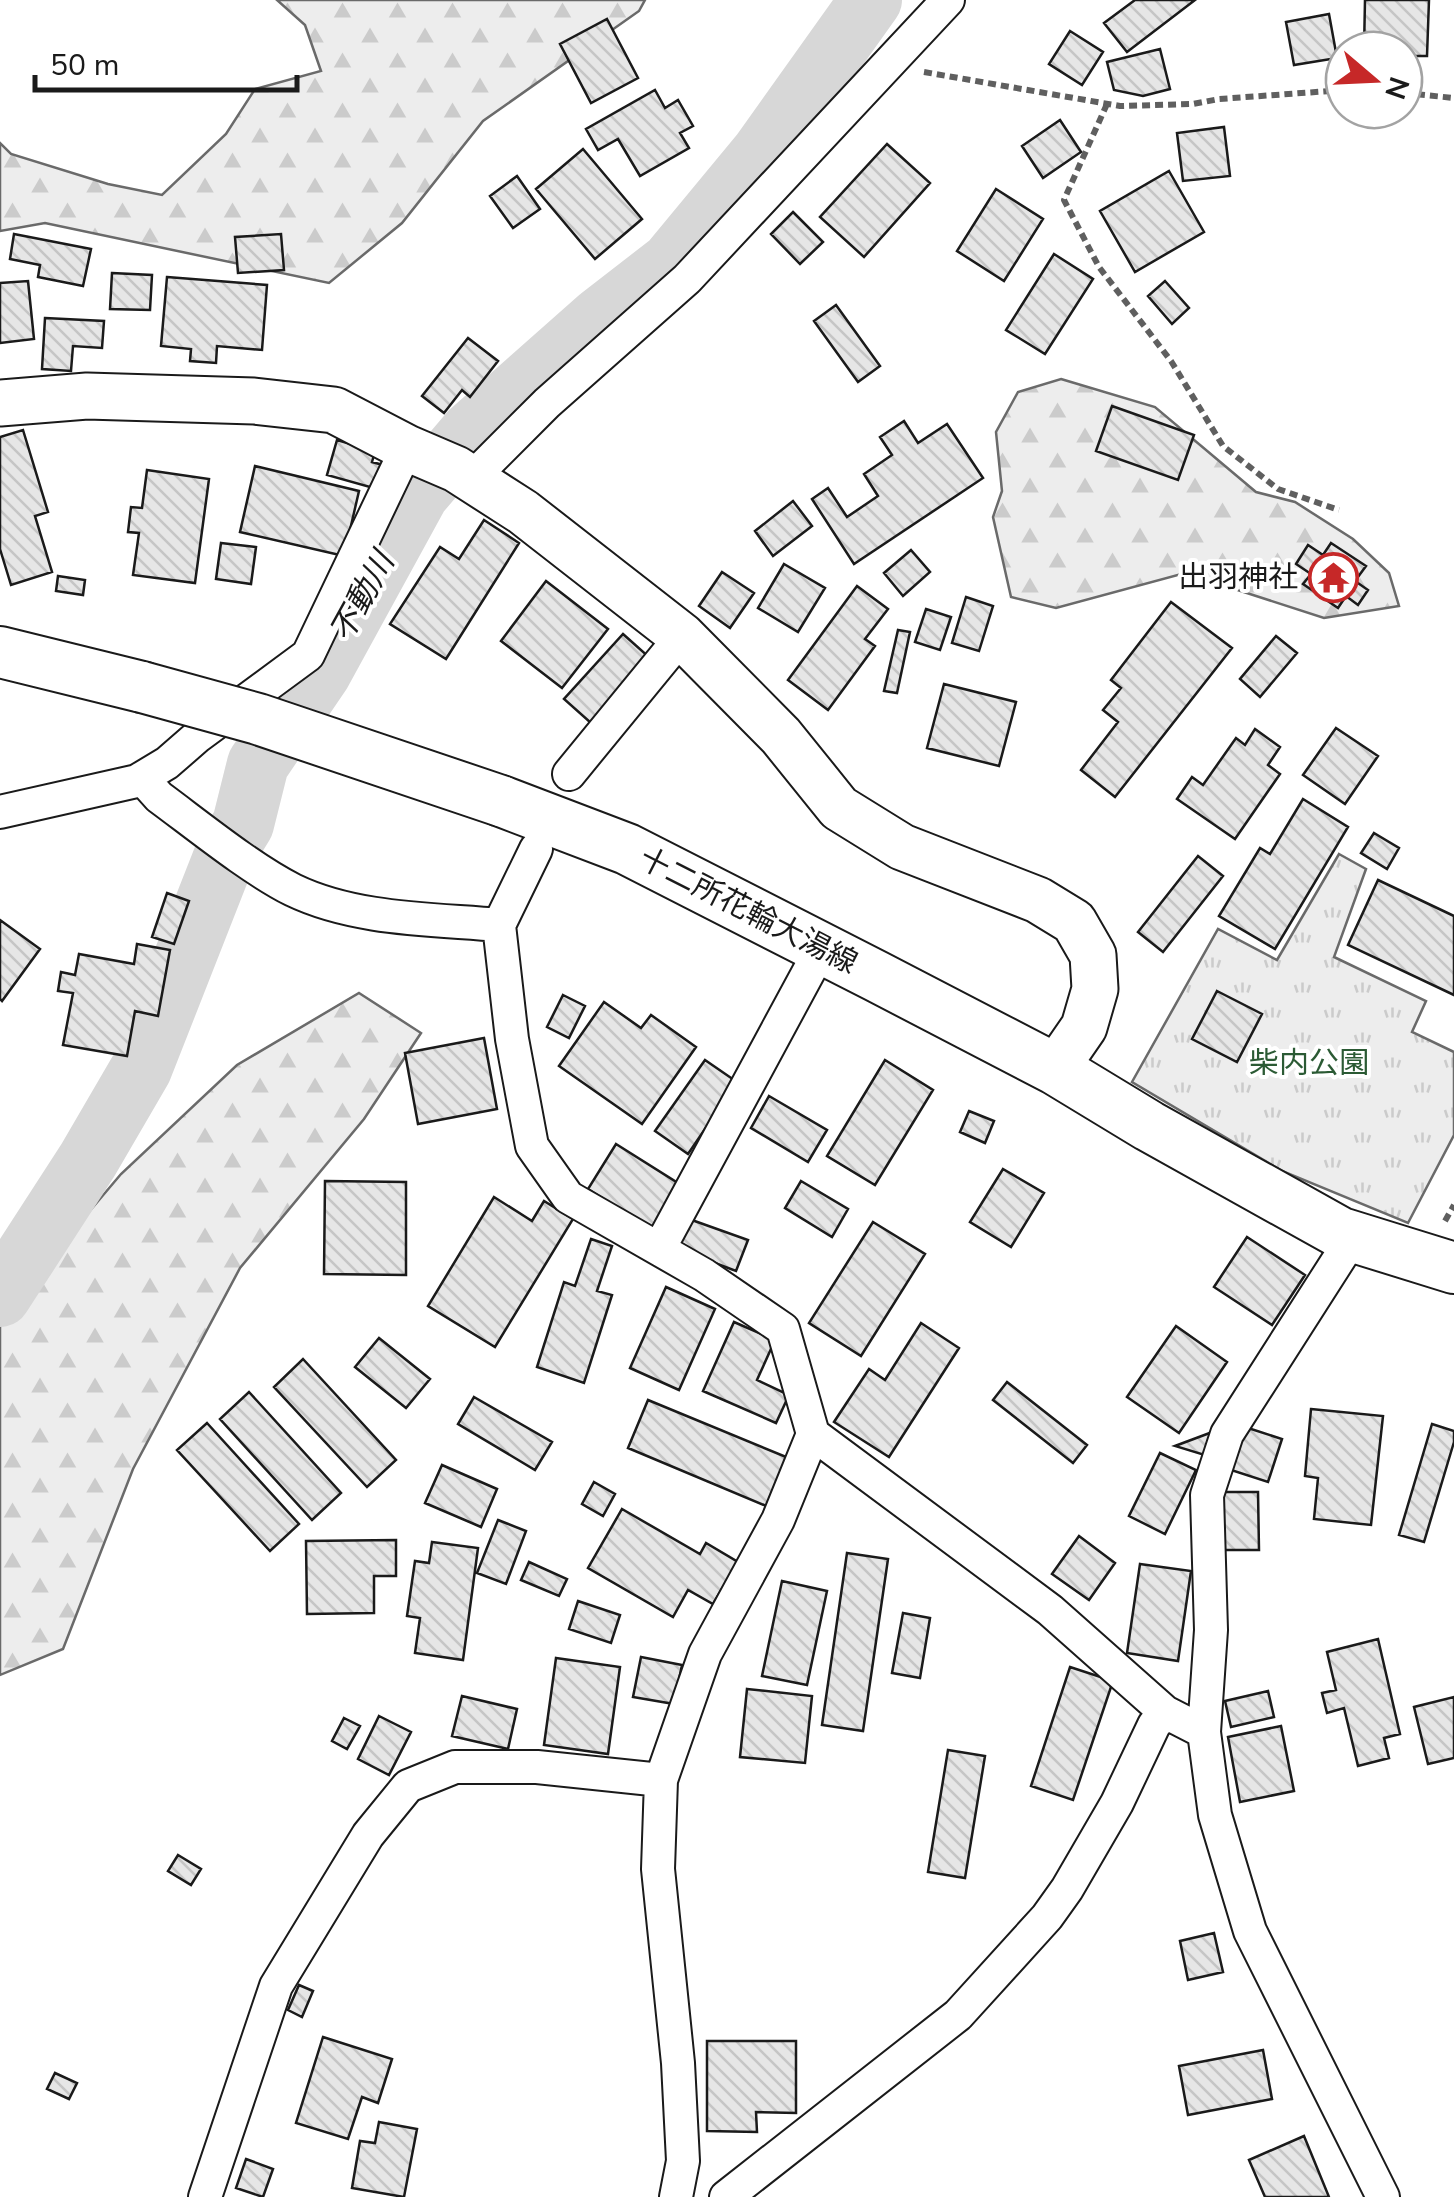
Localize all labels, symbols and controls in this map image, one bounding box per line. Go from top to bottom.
scale bar [35,30,298,92]
north arrow [1324,30,1424,130]
text: 50 m [50,45,119,86]
text: N [1375,72,1418,104]
water label: 不動川 [320,542,406,649]
temple icon: 出羽神社 [1307,551,1359,603]
place label: 出羽神社 [1178,557,1298,598]
street label: 十二所花輪大湯線 [632,838,864,984]
park label: 柴内公園 [1249,1043,1369,1084]

